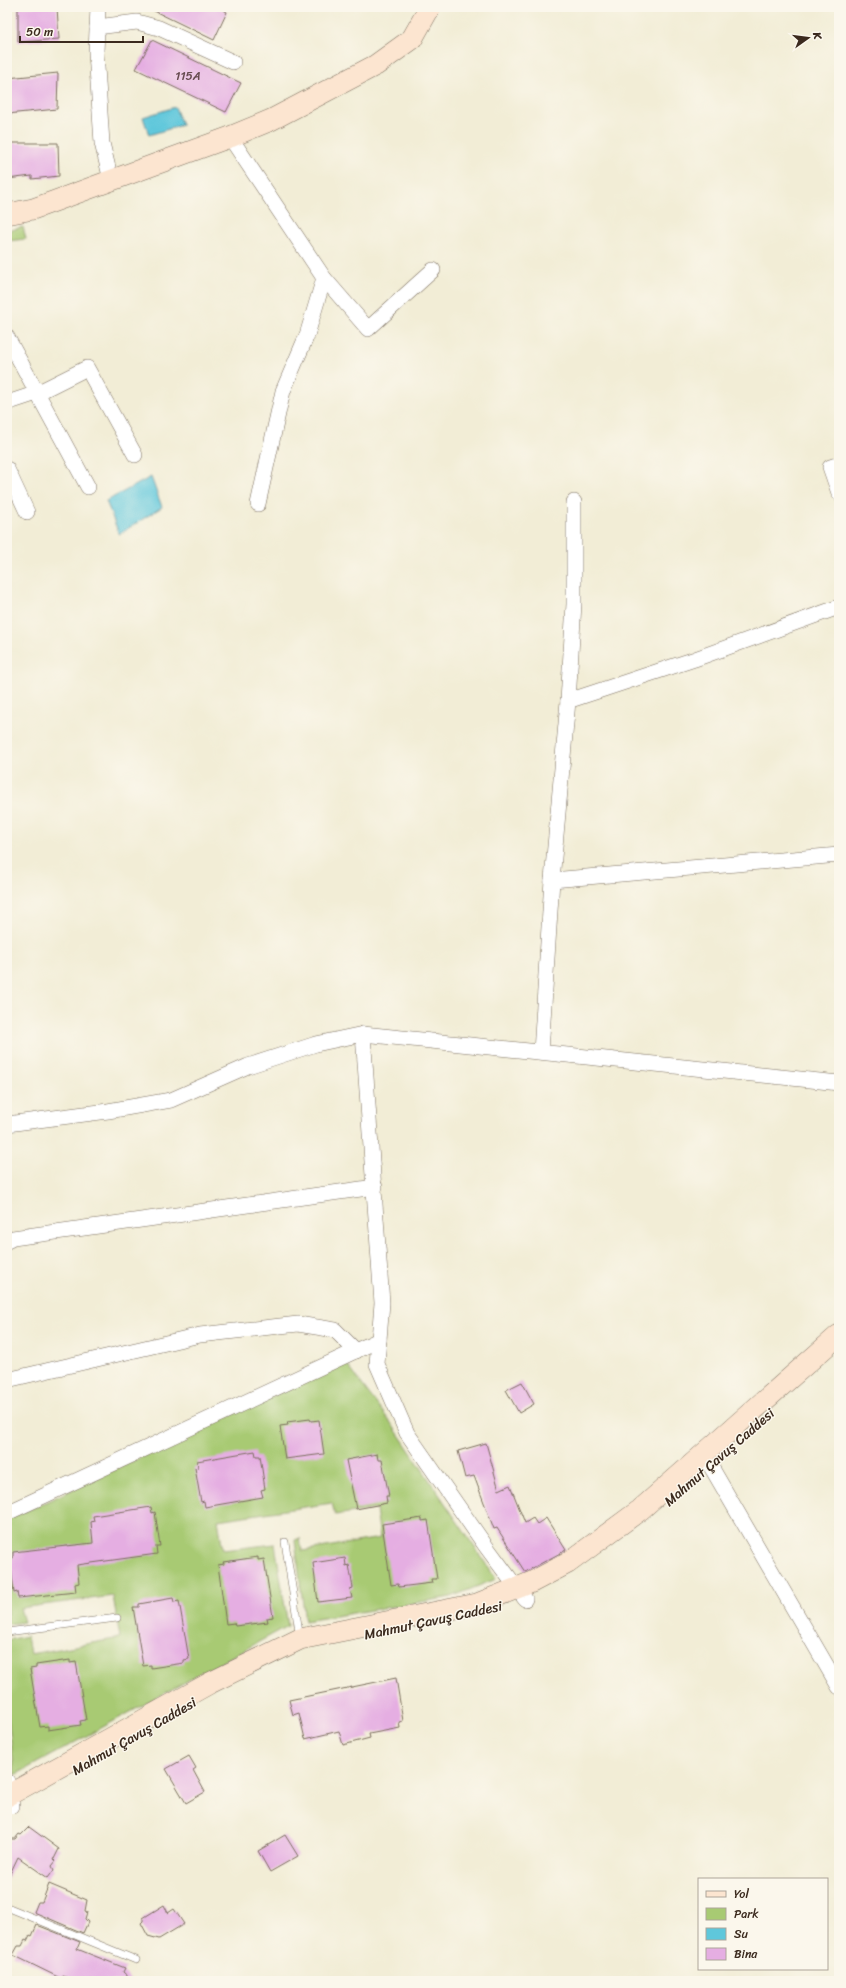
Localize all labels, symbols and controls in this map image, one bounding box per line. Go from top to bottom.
scale bar [20,18,143,44]
north arrow [788,18,828,58]
text: 50 m [26,21,53,43]
text: K [807,29,828,43]
house number: 115A [175,65,201,87]
street label: Mahmut Çavuş Caddesi [658,1401,781,1513]
street label: Mahmut Çavuş Caddesi [362,1593,506,1647]
street label: Mahmut Çavuş Caddesi [67,1690,202,1782]
legend [698,1878,828,1970]
text: Yol [734,1883,749,1905]
text: Park [734,1903,759,1925]
text: Su [734,1923,749,1945]
text: Bina [734,1943,758,1965]

